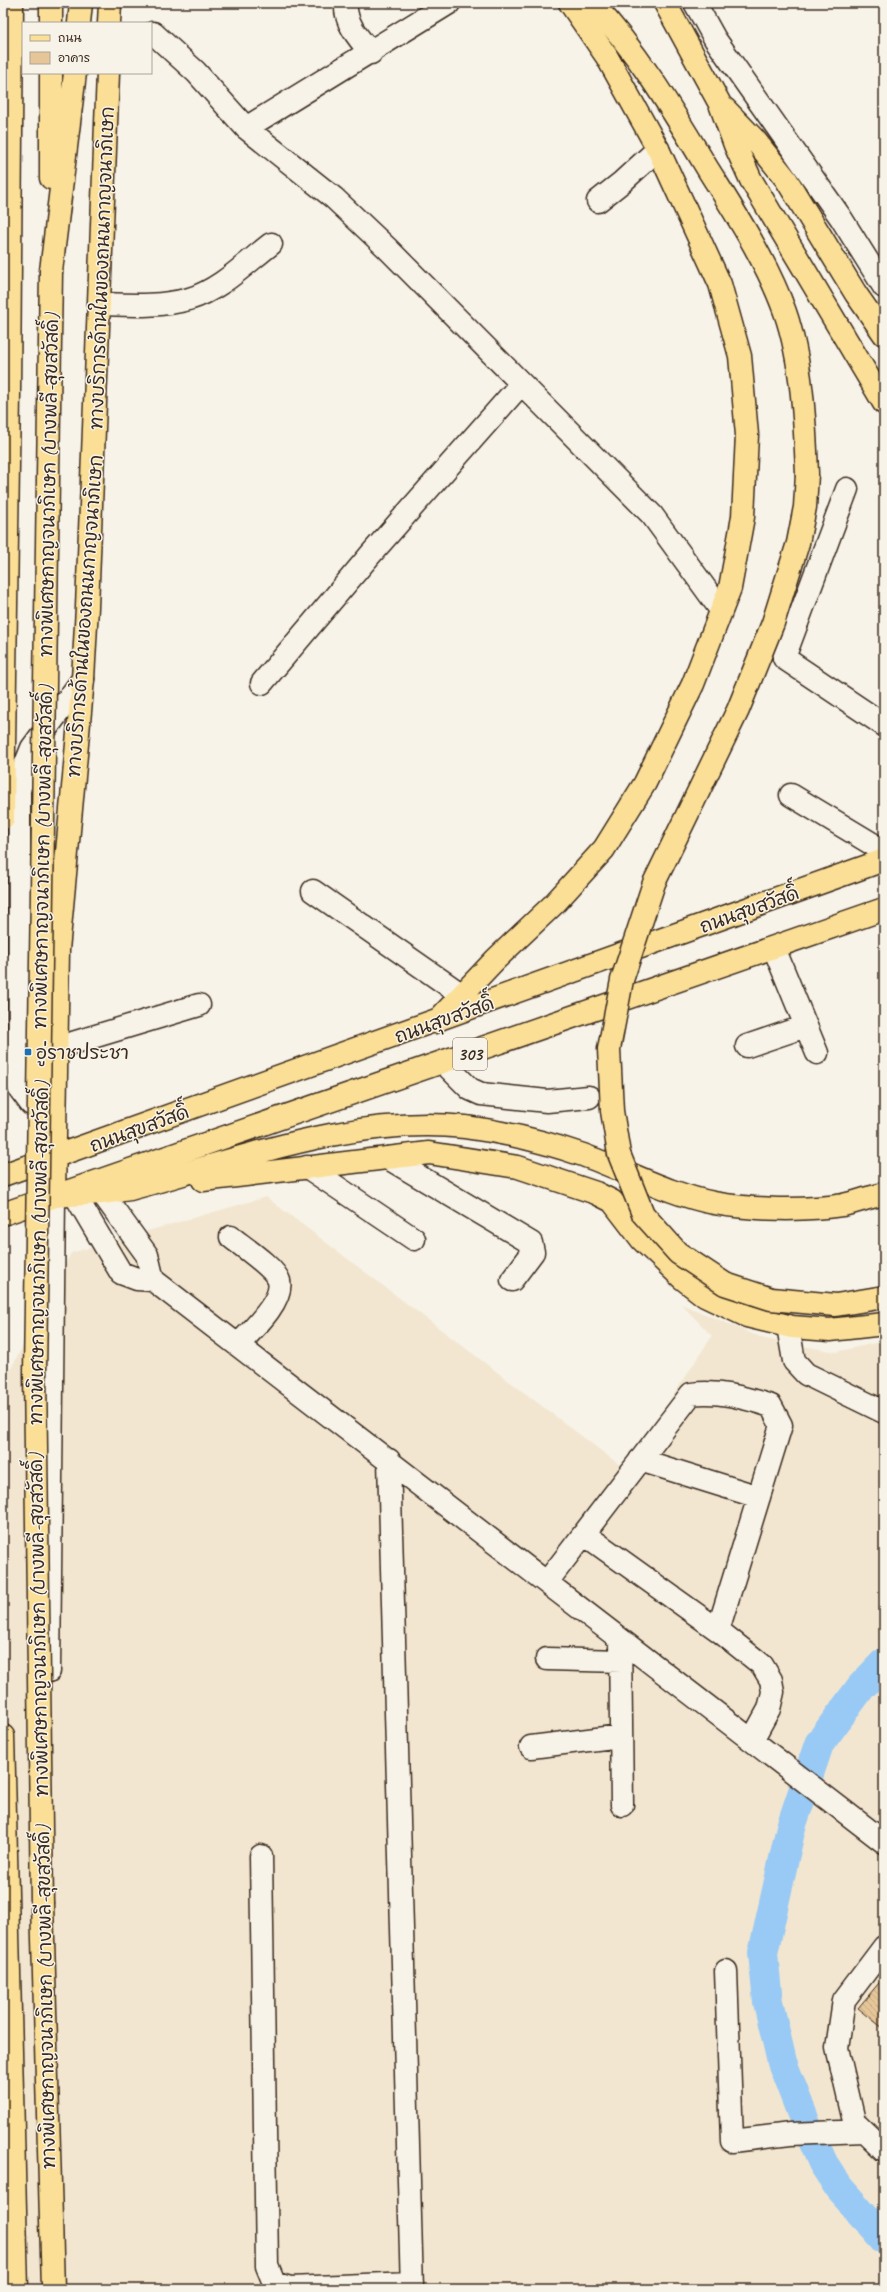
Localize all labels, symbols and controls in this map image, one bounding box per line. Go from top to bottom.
legend [22,22,152,74]
text: ถนน [58,30,82,46]
text: อาคาร [58,50,90,66]
street label: ทางบริการด้านในของถนนกาญจนาภิเษก [83,106,120,430]
street label: ทางพิเศษกาญจนาภิเษก (บางพลี-สุขสวัสดิ์) [29,311,66,657]
street label: ทางบริการด้านในของถนนกาญจนาภิเษก [61,454,108,778]
street label: ทางพิเศษกาญจนาภิเษก (บางพลี-สุขสวัสดิ์) [23,683,60,1029]
street label: ถนนสุขสวัสดิ์ [695,876,803,941]
street label: ถนนสุขสวัสดิ์ [390,986,498,1051]
road number: 303 [453,1038,487,1070]
place label: อู่ราชประชา [36,1041,129,1067]
marker: อู่ราชประชา [23,1047,33,1057]
street label: ทางพิเศษกาญจนาภิเษก (บางพลี-สุขสวัสดิ์) [19,1079,56,1425]
street label: ถนนสุขสวัสดิ์ [85,1095,193,1160]
street label: ทางพิเศษกาญจนาภิเษก (บางพลี-สุขสวัสดิ์) [19,1451,56,1797]
street label: ทางพิเศษกาญจนาภิเษก (บางพลี-สุขสวัสดิ์) [26,1823,63,2169]

